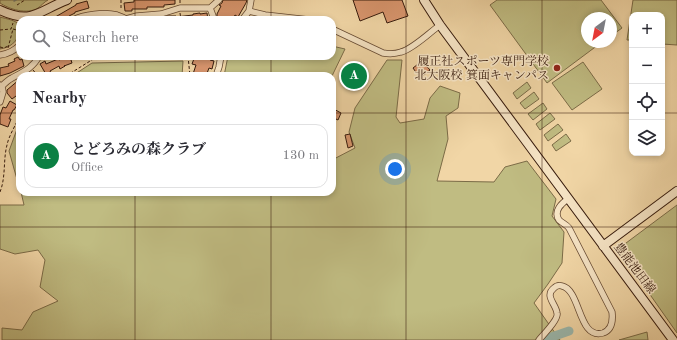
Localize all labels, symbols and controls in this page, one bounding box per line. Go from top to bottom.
north arrow [581,12,617,48]
map controls [629,12,665,156]
button: + [629,12,665,48]
search box [16,16,336,60]
icon: search [30,27,52,49]
text: Search here [62,31,139,46]
button: − [629,48,665,84]
place label: 履正社スポーツ専門学校 北大阪校 箕面キャンパス [414,54,549,82]
pin: A [341,61,367,91]
marker: 履正社スポーツ専門学校 北大阪校 箕面キャンパス [552,63,562,73]
button: locate [629,84,665,120]
text: Nearby [32,90,87,107]
button: layers [629,120,665,156]
text: とどろみの森クラブ [71,143,206,158]
text: A [41,149,51,162]
text: 130 m [282,149,319,162]
your location [385,159,405,179]
text: Office [71,161,103,174]
street label: 豊能池田線 [611,240,659,296]

